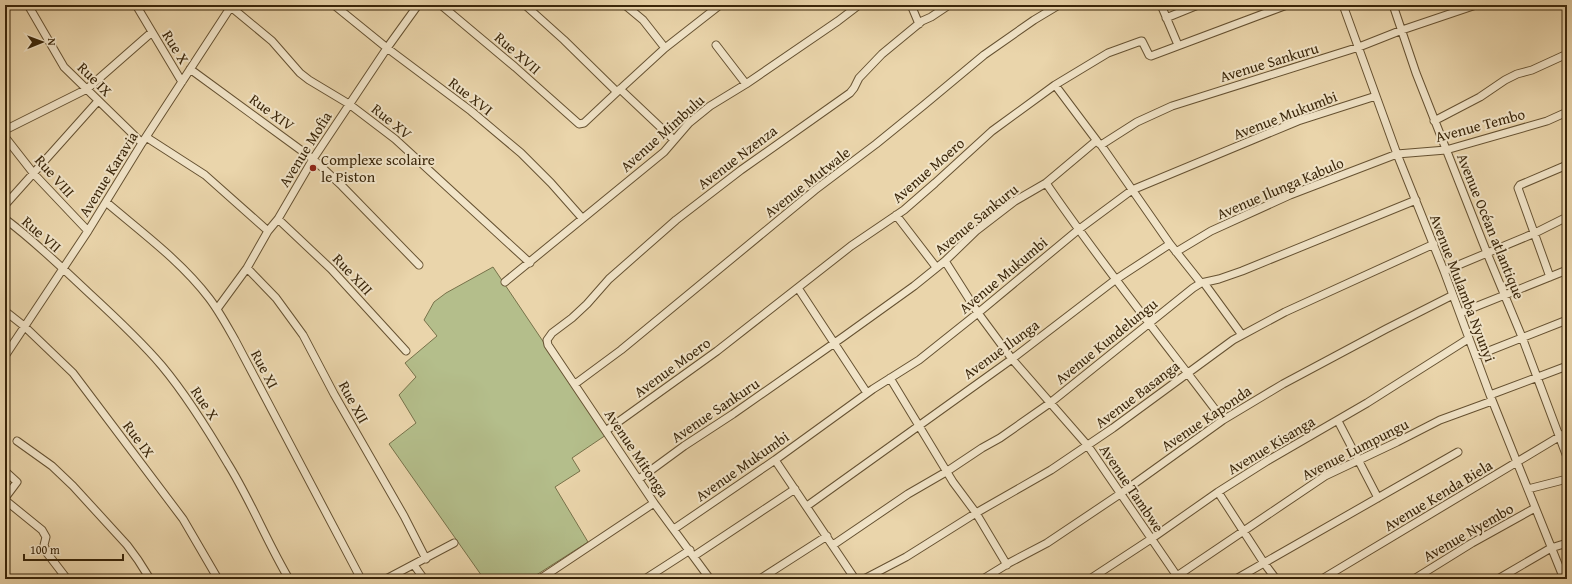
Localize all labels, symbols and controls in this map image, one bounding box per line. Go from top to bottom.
north arrow [22,22,62,62]
street label: Rue X [157,26,195,69]
street label: Rue XVII [490,27,546,79]
street label: Avenue Sankuru [1217,37,1322,87]
text: N [44,38,60,46]
street label: Rue IX [73,57,117,101]
street label: Rue XVI [445,72,497,120]
street label: Avenue Mukumbi [1230,86,1340,144]
street label: Rue XIV [245,89,299,136]
street label: Avenue Mimbulu [615,89,709,176]
street label: Rue XV [367,98,417,144]
street label: Avenue Tembo [1433,103,1527,147]
street label: Avenue Mofia [273,107,337,191]
street label: Avenue Nzenza [693,120,781,194]
street label: Avenue Karavia [73,127,143,221]
street label: Avenue Moero [887,132,969,207]
street label: Avenue Mutwale [760,142,854,222]
place label: Complexe scolaire le Piston [321,149,435,187]
street label: Rue VIII [30,150,80,202]
street label: Avenue Océan atlantique [1452,150,1530,302]
street label: Avenue Ilunga Kabulo [1213,152,1347,224]
marker: Complexe scolaire le Piston [308,163,318,173]
street label: Avenue Sankuru [930,178,1023,259]
street label: Rue VII [18,211,66,257]
street label: Avenue Mulamba Nyunyi [1425,211,1501,365]
street label: Avenue Mukumbi [954,232,1052,318]
street label: Rue XIII [328,248,378,300]
street label: Avenue Kundelungu [1050,293,1162,389]
street label: Avenue Ilunga [959,314,1043,384]
street label: Avenue Moero [629,332,715,402]
street label: Rue XI [246,346,284,392]
street label: Avenue Basanga [1090,355,1184,433]
street label: Avenue Sankuru [667,372,764,447]
street label: Rue XII [334,377,374,427]
street label: Avenue Kaponda [1157,380,1255,456]
street label: Rue X [186,382,224,425]
street label: Avenue Mitonga [600,405,674,501]
street label: Avenue Kisanga [1223,411,1319,479]
street label: Avenue Lumpungu [1298,413,1413,485]
street label: Rue IX [118,416,160,462]
street label: Avenue Mukumbi [691,426,793,506]
street label: Avenue Tambwe [1095,440,1169,536]
street label: Avenue Kenda Biela [1380,454,1496,536]
street label: Avenue Nyembo [1419,497,1517,566]
scale bar [24,536,123,562]
text: 100 m [30,541,60,558]

